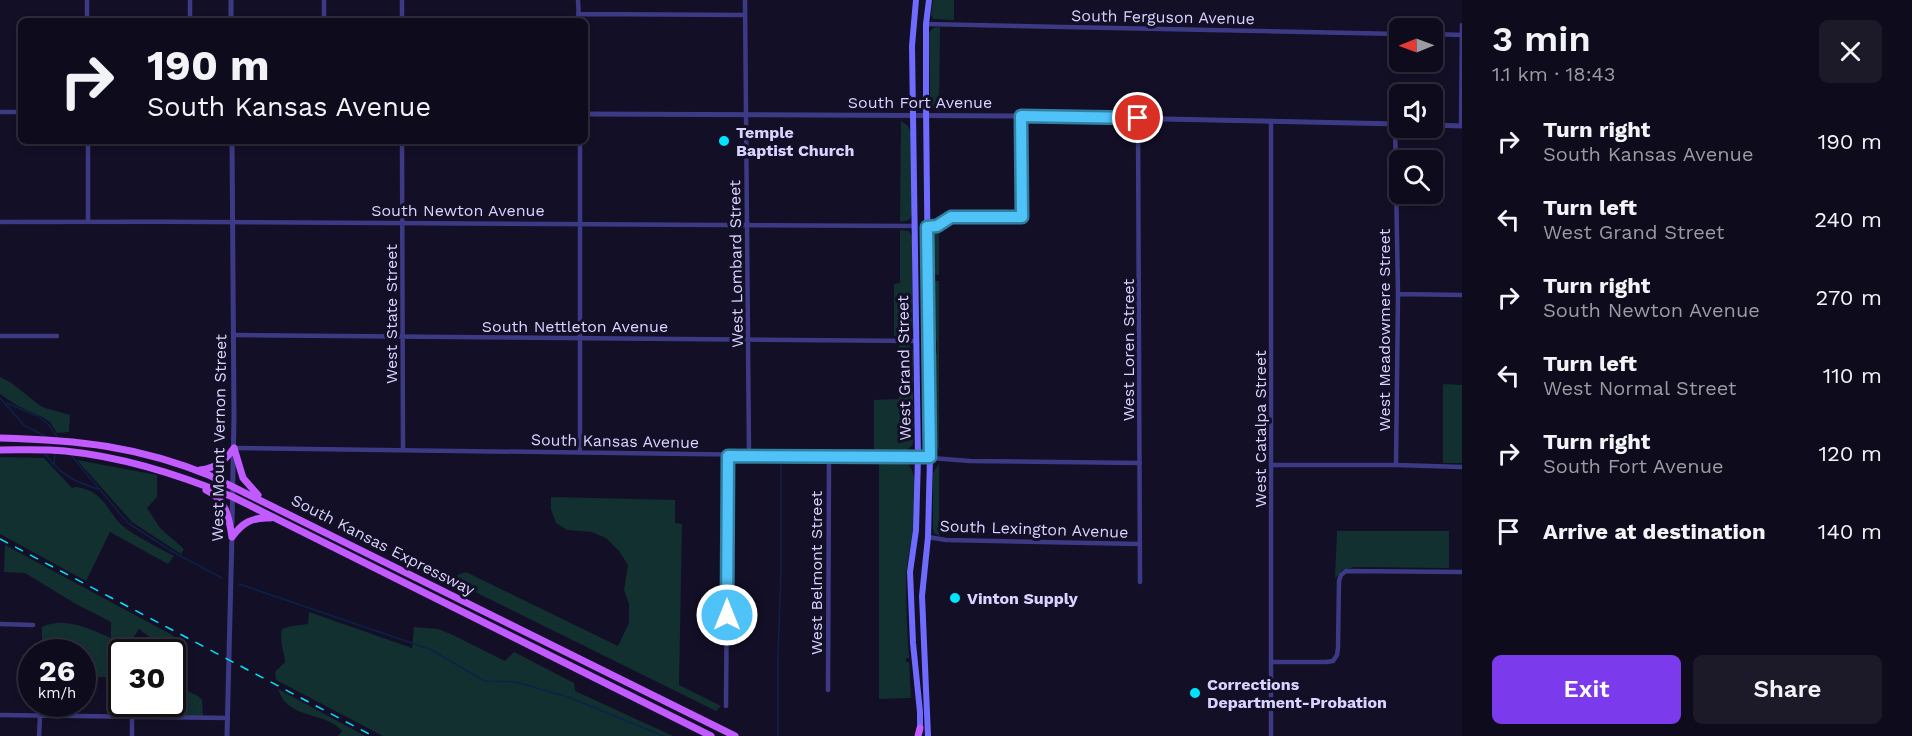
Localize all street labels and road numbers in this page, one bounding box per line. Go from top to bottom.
street label: South Ferguson Avenue [1071,6,1255,28]
street label: South Fort Avenue [848,93,992,112]
street label: West Lombard Street [725,180,747,348]
street label: South Newton Avenue [371,201,545,220]
street label: West Meadowmere Street [1375,228,1394,431]
street label: West State Street [382,244,401,384]
street label: West Loren Street [1119,278,1138,421]
street label: West Grand Street [893,295,915,441]
street label: South Nettleton Avenue [482,317,668,336]
street label: West Mount Vernon Street [208,334,230,542]
street label: West Catalpa Street [1251,350,1270,508]
street label: South Kansas Avenue [531,430,699,452]
street label: South Kansas Expressway [288,490,478,600]
street label: West Belmont Street [807,491,826,655]
street label: South Lexington Avenue [939,516,1129,542]

